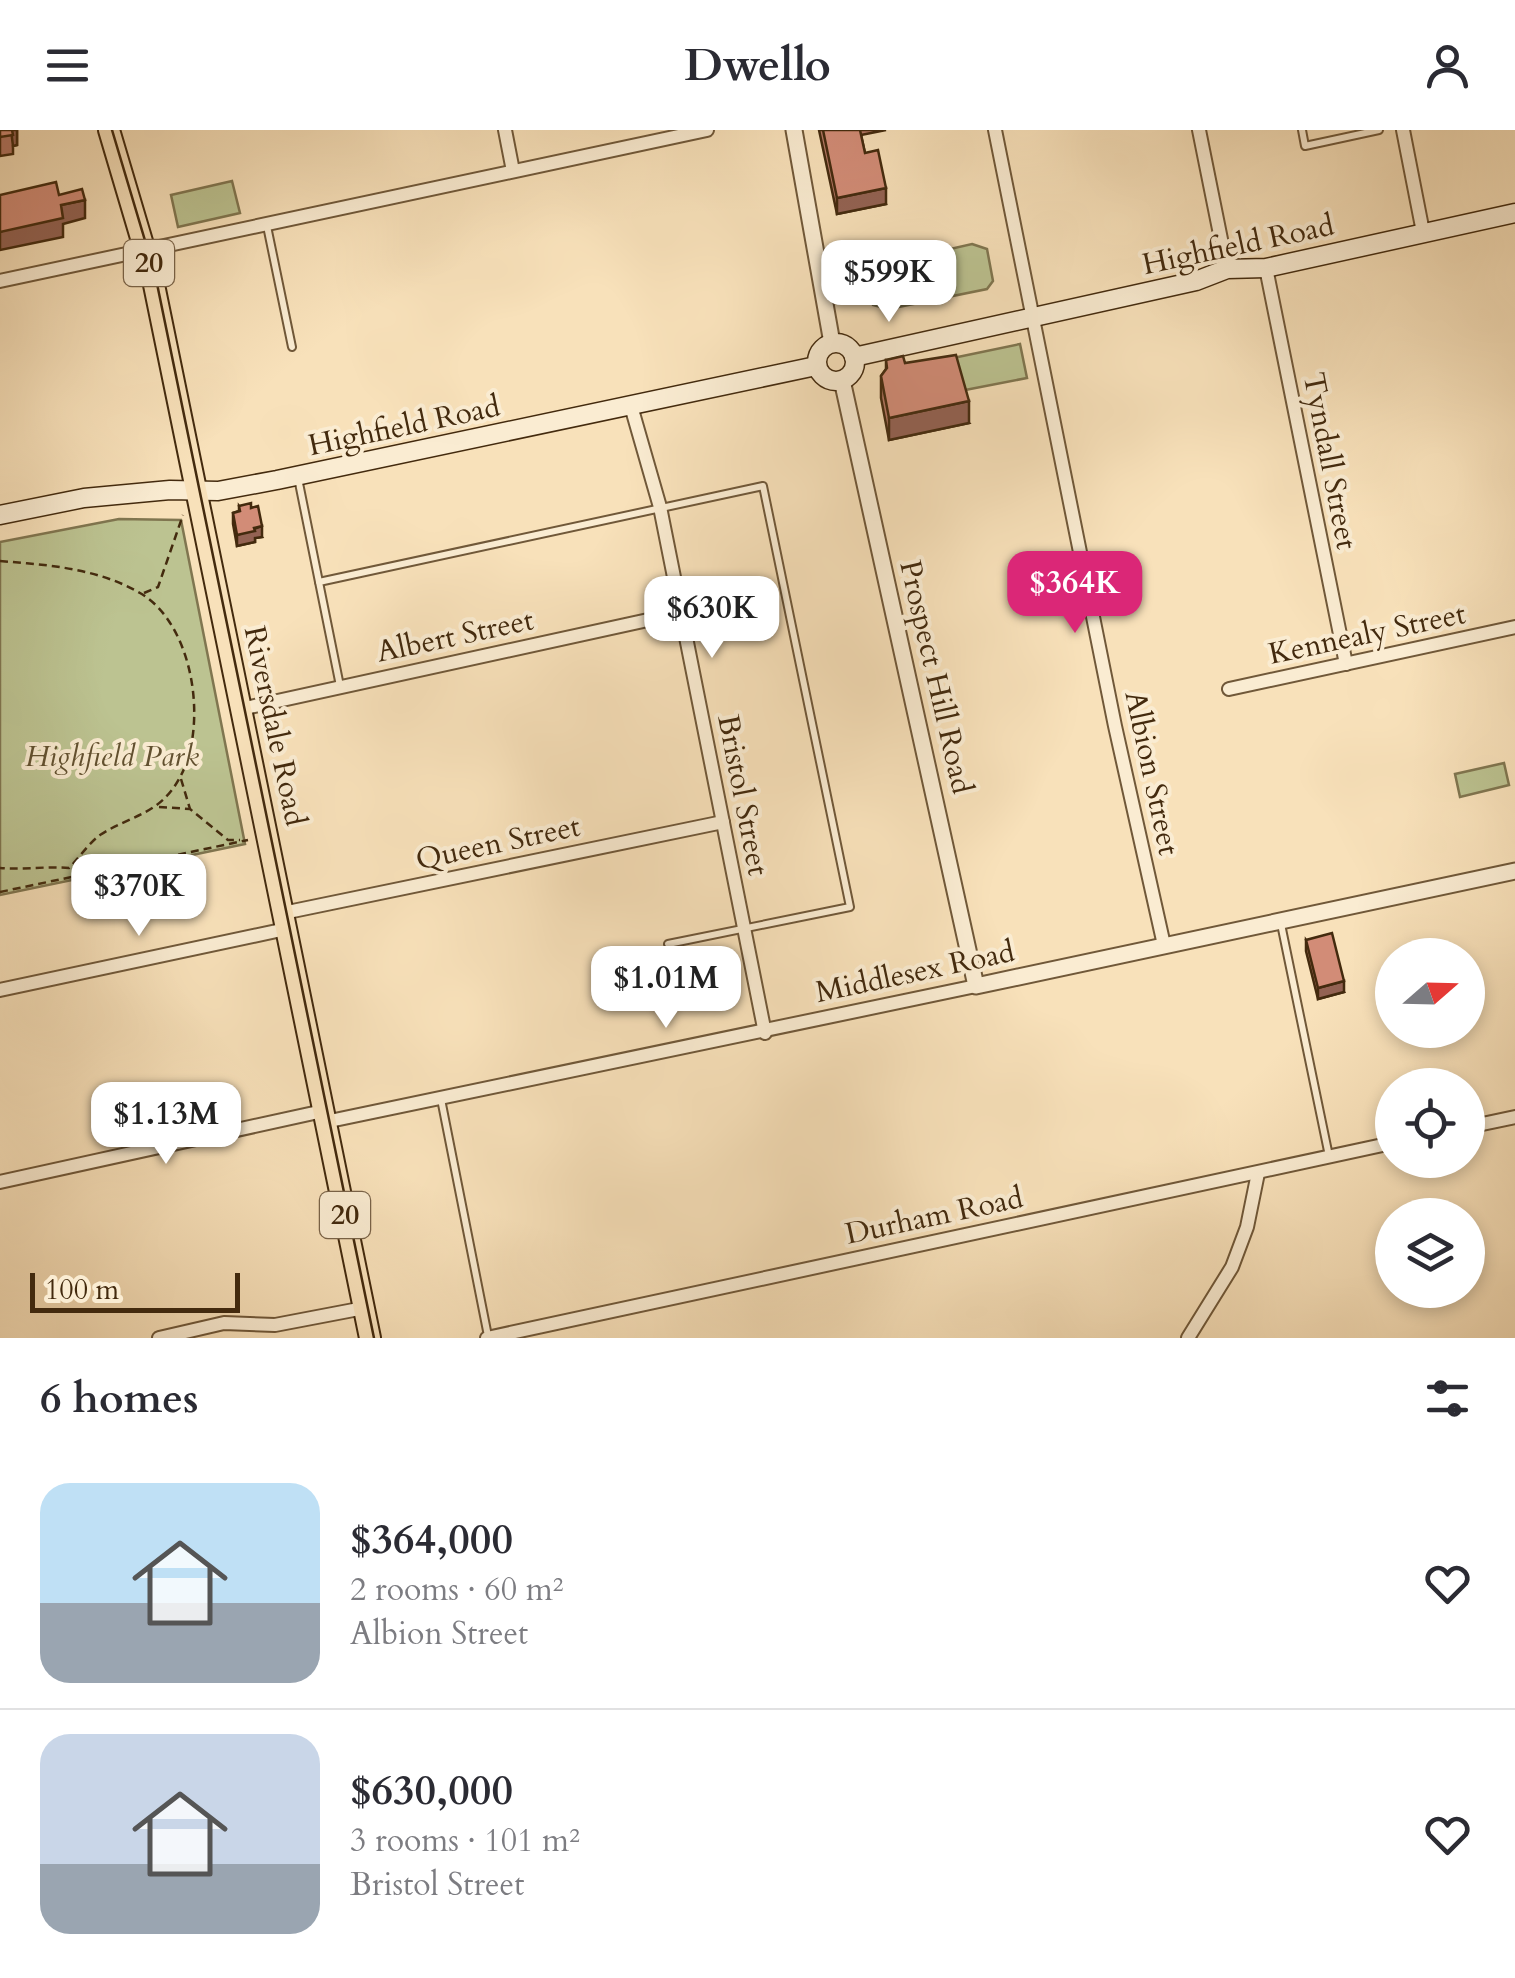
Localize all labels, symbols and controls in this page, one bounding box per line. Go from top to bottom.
text: Dwello [684,35,831,96]
icon: menu [40,38,95,93]
icon: person [1420,38,1475,93]
street label: Highfield Road [1138,205,1338,285]
road number: 20 [124,240,174,286]
pin: $599K [819,240,959,325]
text: $599K [843,250,935,294]
street label: Tyndall Street [1293,369,1367,553]
street label: Highfield Road [304,386,504,466]
pin: $364K [1005,551,1145,636]
street label: Prospect Hill Road [889,556,983,798]
text: $364K [1029,561,1121,605]
pin: $630K [642,576,782,661]
text: $630K [666,586,758,630]
street label: Kennealy Street [1265,593,1470,675]
street label: Albert Street [373,599,538,673]
street label: Riversdale Road [234,622,316,830]
street label: Albion Street [1115,687,1190,859]
street label: Bristol Street [707,711,779,880]
park label: Highfield Park [25,736,199,777]
street label: Queen Street [412,805,584,880]
pin: $370K [69,854,209,939]
text: $370K [93,864,185,908]
street label: Middlesex Road [812,931,1018,1013]
north arrow [1375,938,1485,1048]
map controls [1375,938,1485,1308]
pin: $1.01M [585,946,747,1031]
text: $1.01M [613,956,719,1000]
button: locate [1375,1068,1485,1178]
pin: $1.13M [85,1082,247,1167]
text: $1.13M [113,1092,219,1136]
street label: Durham Road [841,1177,1027,1255]
road number: 20 [320,1192,370,1238]
button: layers [1375,1198,1485,1308]
scale bar [30,1268,240,1312]
text: 100 m [45,1271,119,1309]
text: 6 homes [40,1370,198,1427]
icon: filters [1420,1371,1475,1426]
text: $364,000 [350,1511,513,1568]
icon: home [120,1523,240,1643]
icon: heart [1420,1556,1475,1611]
text: 2 rooms · 60 m² [350,1568,563,1612]
text: Albion Street [350,1612,528,1656]
text: $630,000 [350,1762,513,1819]
icon: home [120,1774,240,1894]
icon: heart [1420,1807,1475,1862]
text: 3 rooms · 101 m² [350,1819,580,1863]
text: Bristol Street [350,1863,524,1907]

